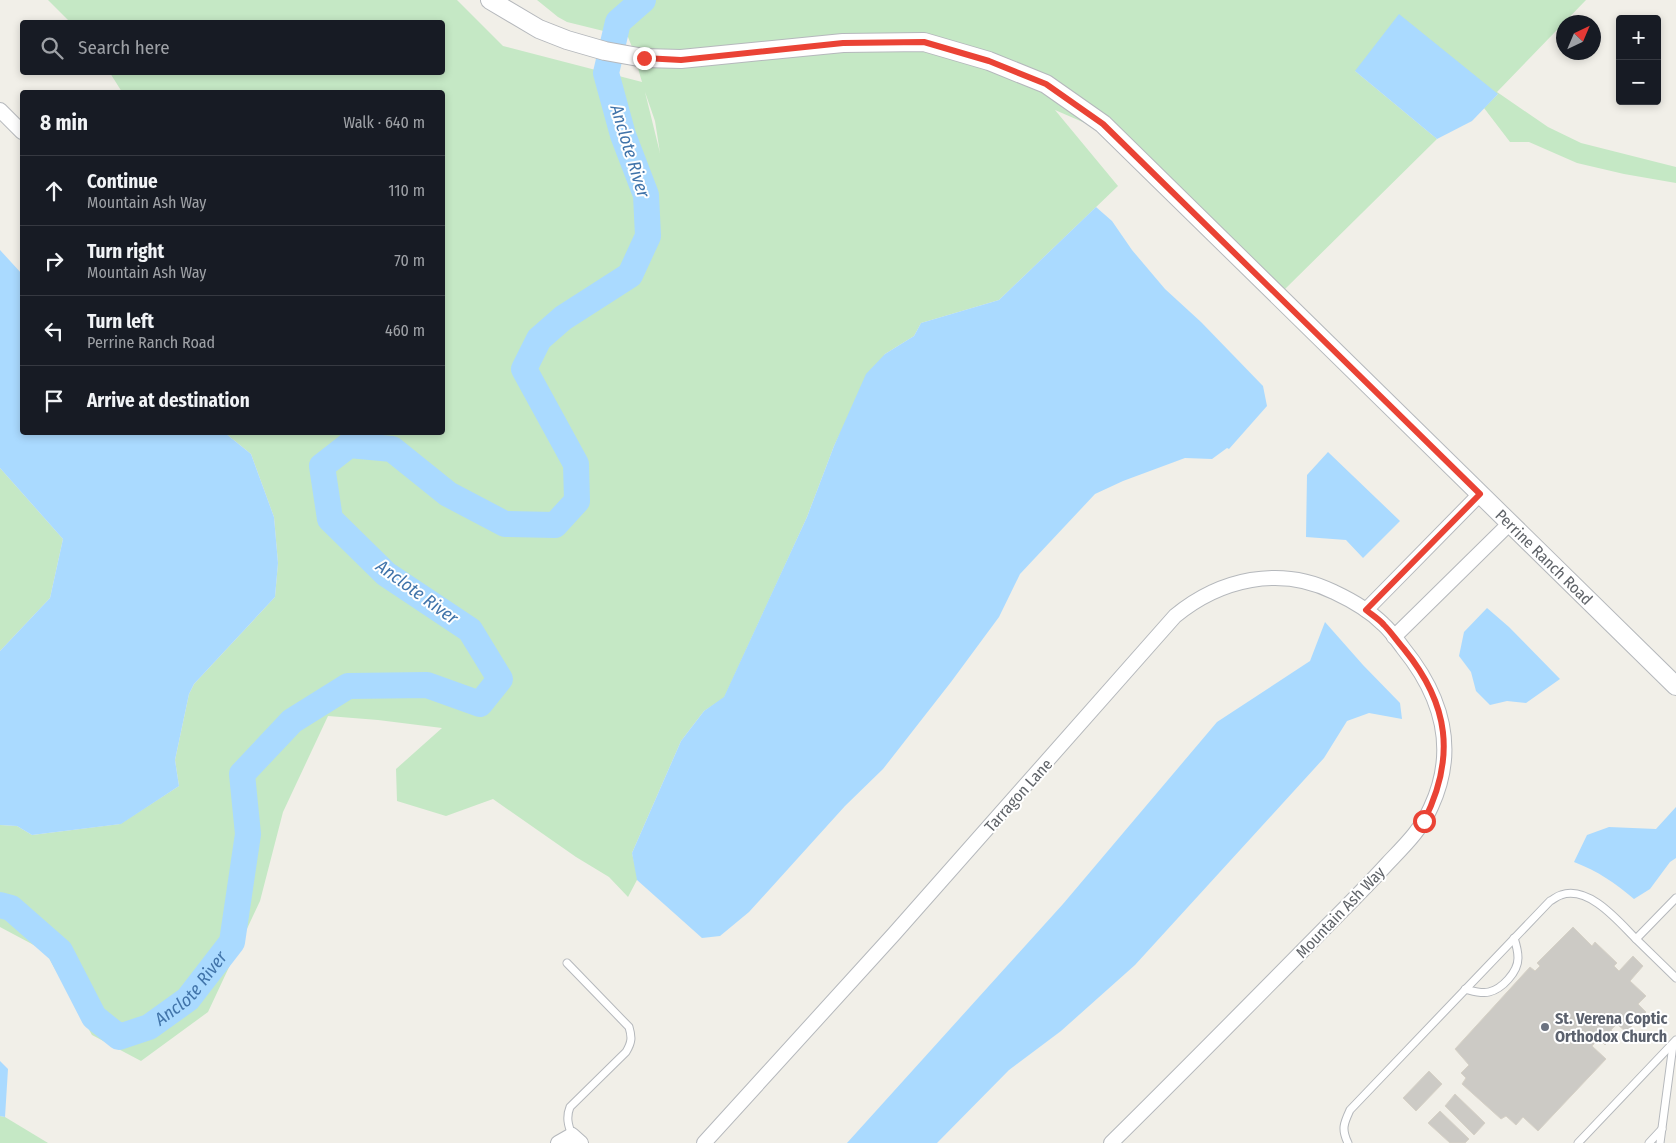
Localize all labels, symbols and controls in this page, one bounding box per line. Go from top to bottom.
north arrow [1556,15,1601,60]
map controls [1616,15,1661,105]
button: + [1616,15,1661,60]
search box [20,20,445,75]
icon: search [38,34,66,62]
text: Search here [78,36,170,59]
route end [633,47,656,70]
button: − [1616,60,1661,105]
water label: Anclote River [605,101,655,201]
text: 8 min [40,110,88,136]
text: Walk · 640 m [343,113,425,132]
text: Continue [87,170,158,193]
icon: ahead [40,177,68,205]
text: 110 m [388,181,425,200]
text: Mountain Ash Way [87,193,206,212]
text: Turn right [87,240,164,263]
icon: right [40,247,68,275]
text: 70 m [394,251,425,270]
text: Mountain Ash Way [87,263,206,282]
text: Turn left [87,310,154,333]
icon: left [40,317,68,345]
text: 460 m [385,321,425,340]
text: Perrine Ranch Road [87,333,215,352]
icon: arrive [40,387,68,415]
text: Arrive at destination [87,389,250,412]
street label: Perrine Ranch Road [1492,506,1596,609]
water label: Anclote River [371,554,463,629]
street label: Tarragon Lane [981,755,1056,836]
route start [1413,810,1436,833]
street label: Mountain Ash Way [1292,862,1389,962]
water label: Anclote River [150,946,232,1031]
place label: St. Verena Coptic Orthodox Church [1555,1009,1667,1046]
marker: St. Verena Coptic Orthodox Church [1539,1021,1551,1033]

